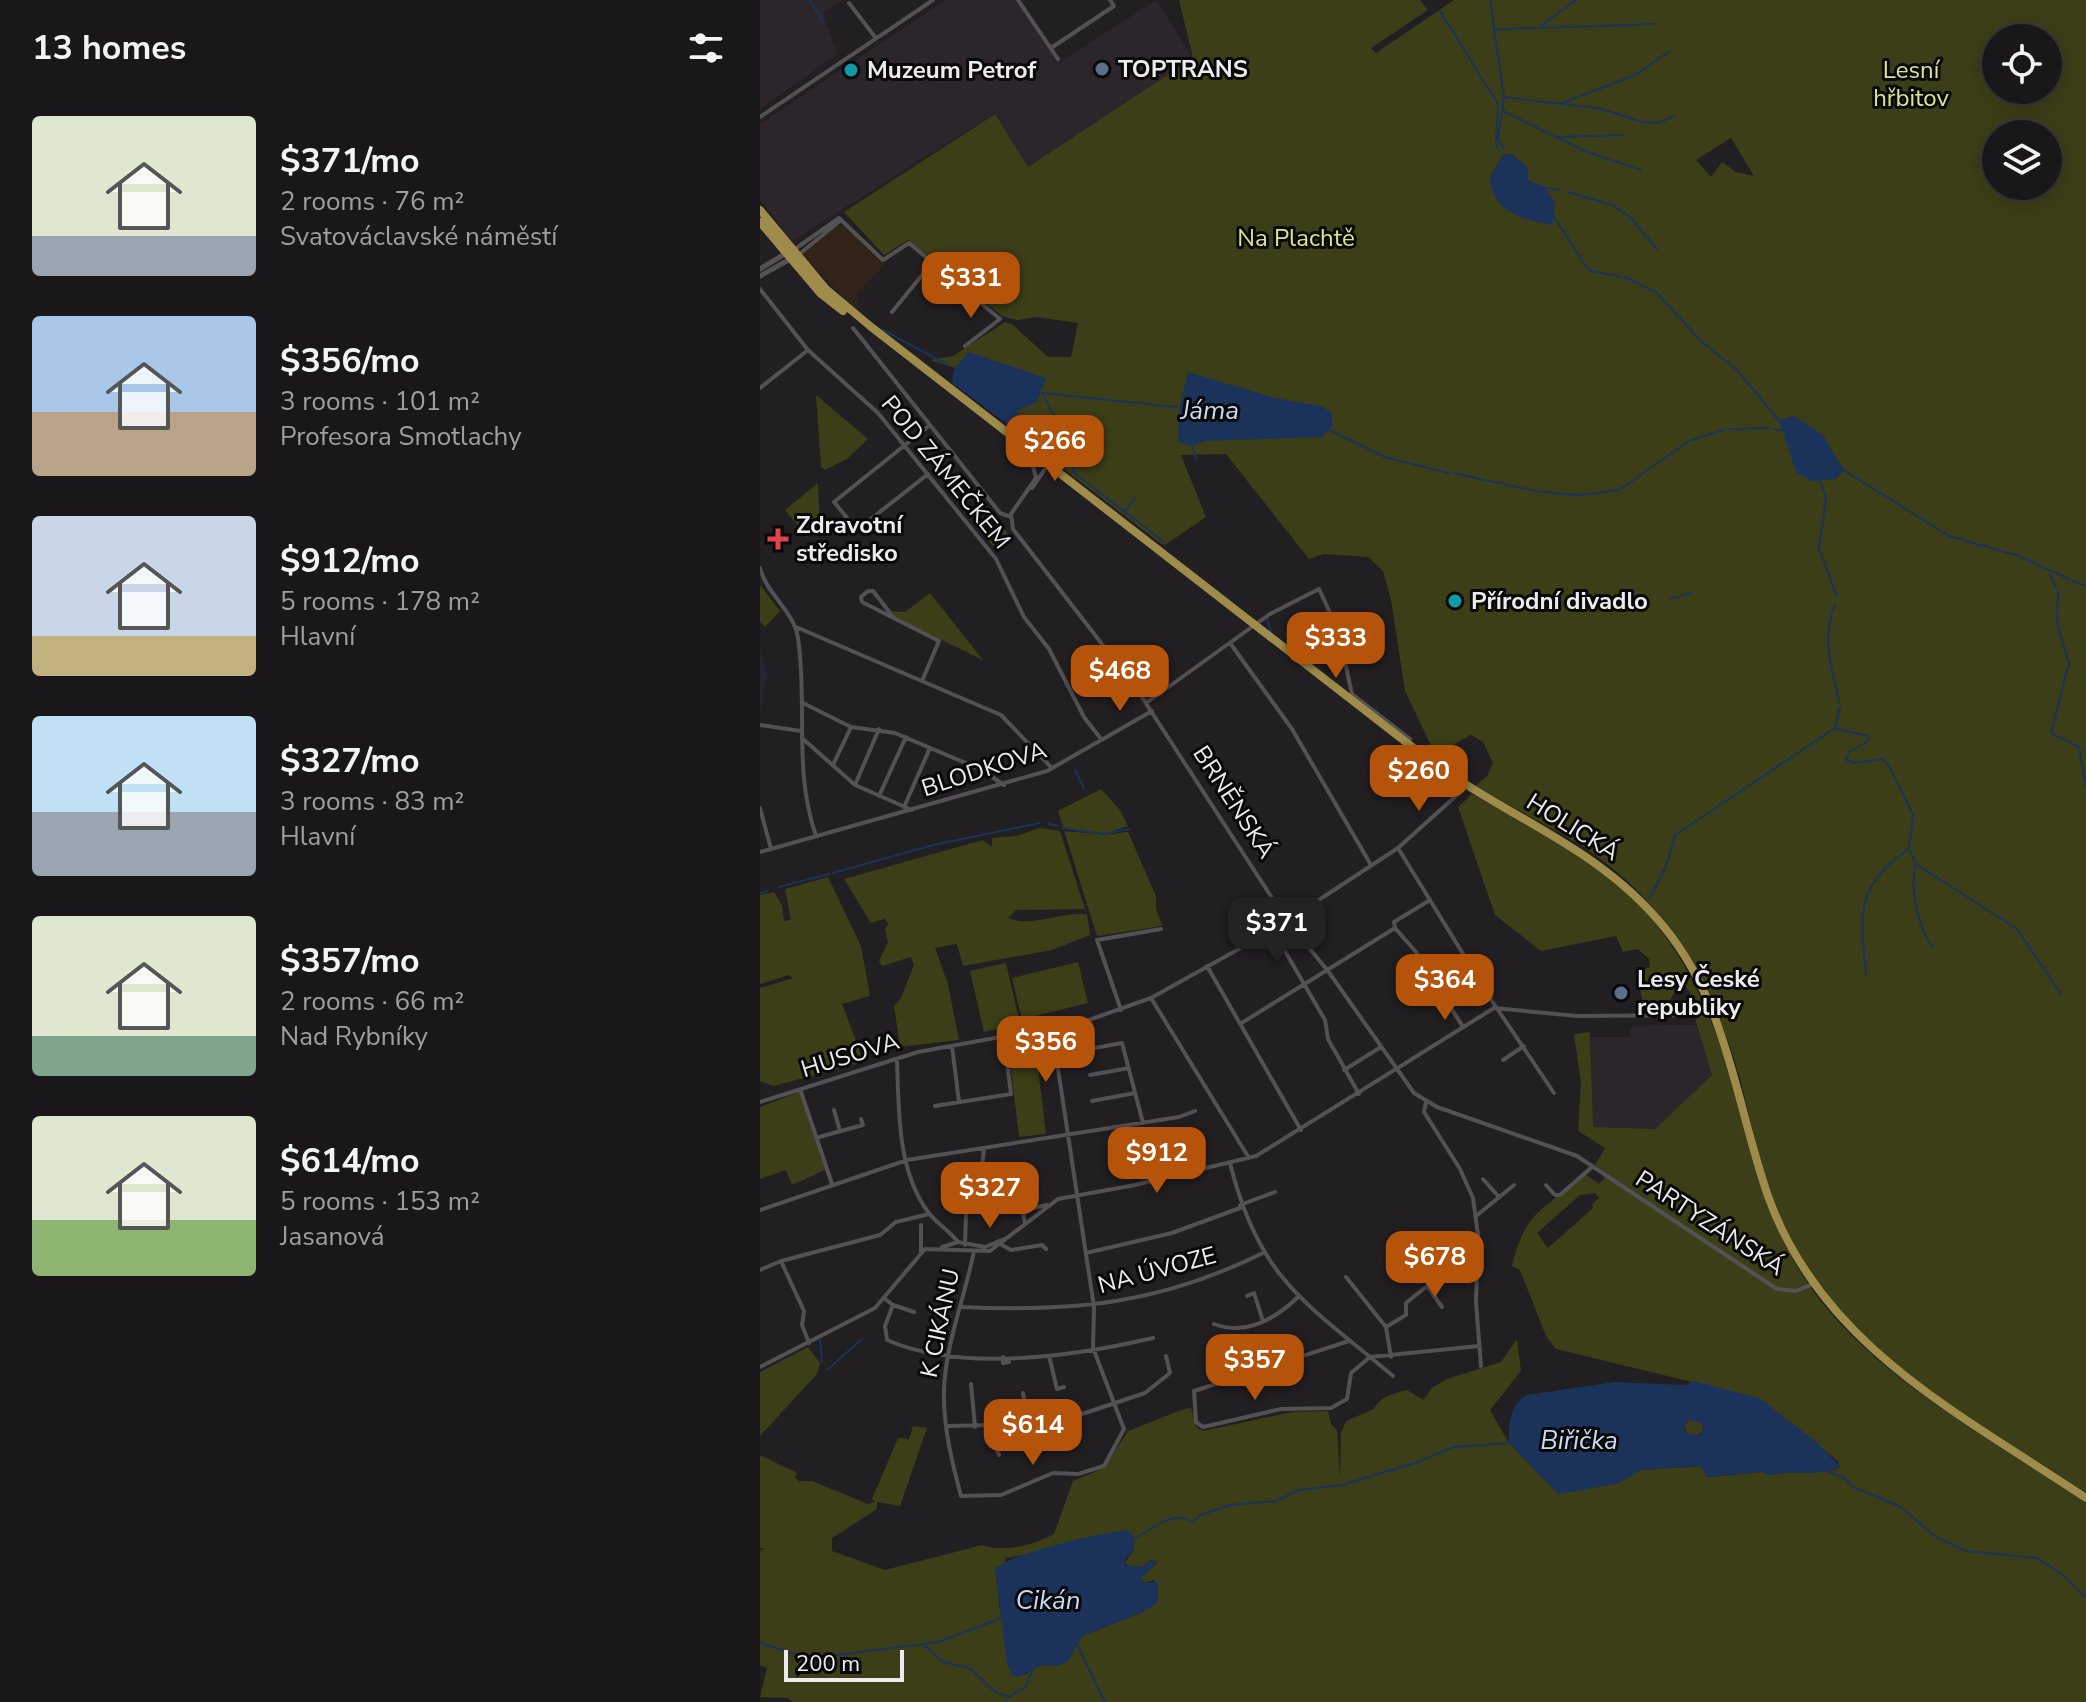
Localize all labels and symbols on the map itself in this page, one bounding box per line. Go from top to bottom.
place label: TOPTRANS [1118,53,1248,85]
place label: Muzeum Petrof [867,54,1037,86]
park label: Lesní hřbitov [1873,54,1949,114]
marker: TOPTRANS [1093,60,1111,78]
marker: Muzeum Petrof [842,61,860,79]
park label: Na Plachtě [1237,222,1355,254]
pin: $331 [924,252,1018,320]
street label: POD ZÁMEČKEM [874,389,1018,555]
water label: Jáma [1179,393,1239,428]
pin: $266 [1008,415,1102,483]
place label: Zdravotní středisko [796,509,904,569]
marker: Zdravotní středisko [767,528,789,550]
place label: Přírodní divadlo [1471,585,1648,617]
marker: Přírodní divadlo [1446,592,1464,610]
pin: $333 [1289,612,1383,680]
pin: $468 [1073,645,1167,713]
street label: BLODKOVA [917,734,1051,804]
street label: BRNĚNSKÁ [1186,739,1283,865]
pin: $260 [1372,745,1466,813]
street label: HOLICKÁ [1520,786,1626,868]
pin: $371 [1230,897,1324,965]
pin: $364 [1398,954,1492,1022]
place label: Lesy České republiky [1637,963,1760,1023]
marker: Lesy České republiky [1612,984,1630,1002]
pin: $356 [999,1016,1093,1084]
street label: HUSOVA [797,1025,904,1085]
pin: $912 [1110,1127,1204,1195]
pin: $327 [943,1162,1037,1230]
street label: PARTYZÁNSKÁ [1629,1163,1791,1283]
pin: $678 [1388,1231,1482,1299]
street label: NA ÚVOZE [1094,1239,1220,1301]
street label: K CIKÁNU [913,1266,967,1380]
pin: $357 [1208,1334,1302,1402]
pin: $614 [986,1399,1080,1467]
water label: Biřička [1540,1423,1618,1458]
water label: Cikán [1016,1583,1080,1618]
scale bar [784,1646,904,1682]

